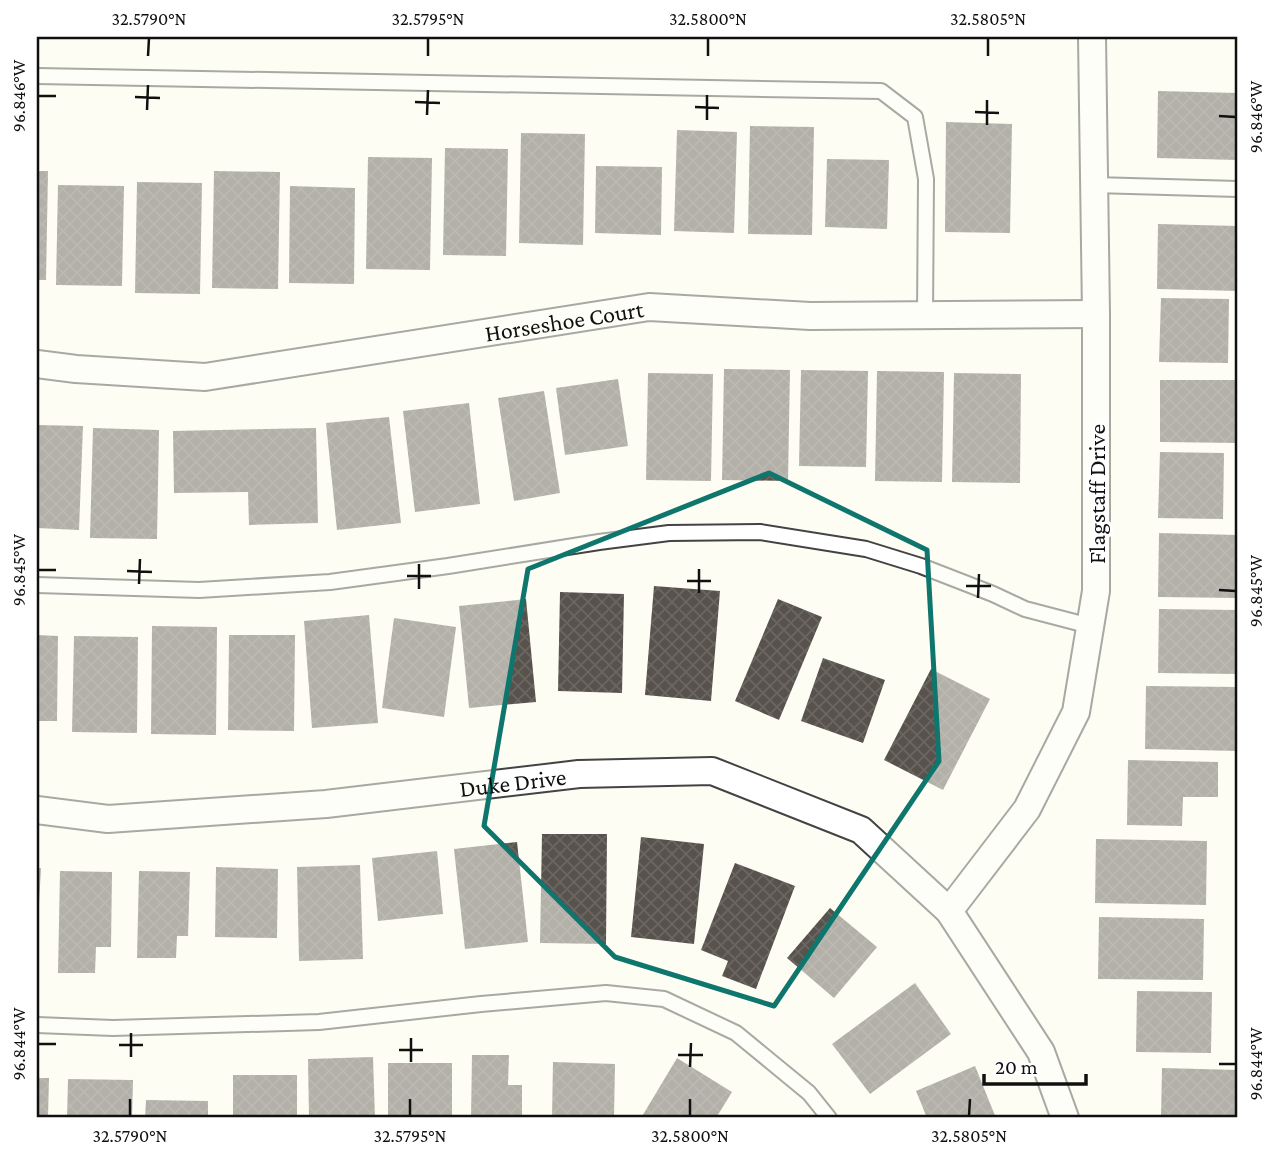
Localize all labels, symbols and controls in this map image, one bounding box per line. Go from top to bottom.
text: 32.5790°N [112,9,187,29]
text: 32.5795°N [392,9,465,29]
text: 32.5800°N [669,9,747,29]
text: 32.5805°N [950,9,1026,29]
text: 96.846°W [9,59,29,132]
text: 96.846°W [1246,80,1266,153]
street label: Horseshoe Court [483,294,646,346]
street label: Flagstaff Drive [1083,424,1110,564]
text: 96.845°W [9,533,29,606]
text: 96.845°W [1246,554,1266,627]
street label: Duke Drive [458,762,567,802]
text: 96.844°W [9,1007,29,1081]
text: 96.844°W [1246,1027,1266,1101]
scale bar [984,1043,1086,1087]
text: 20 m [995,1055,1038,1079]
text: 32.5790°N [93,1126,168,1146]
text: 32.5795°N [374,1126,447,1146]
text: 32.5800°N [651,1126,729,1146]
text: 32.5805°N [931,1126,1007,1146]

